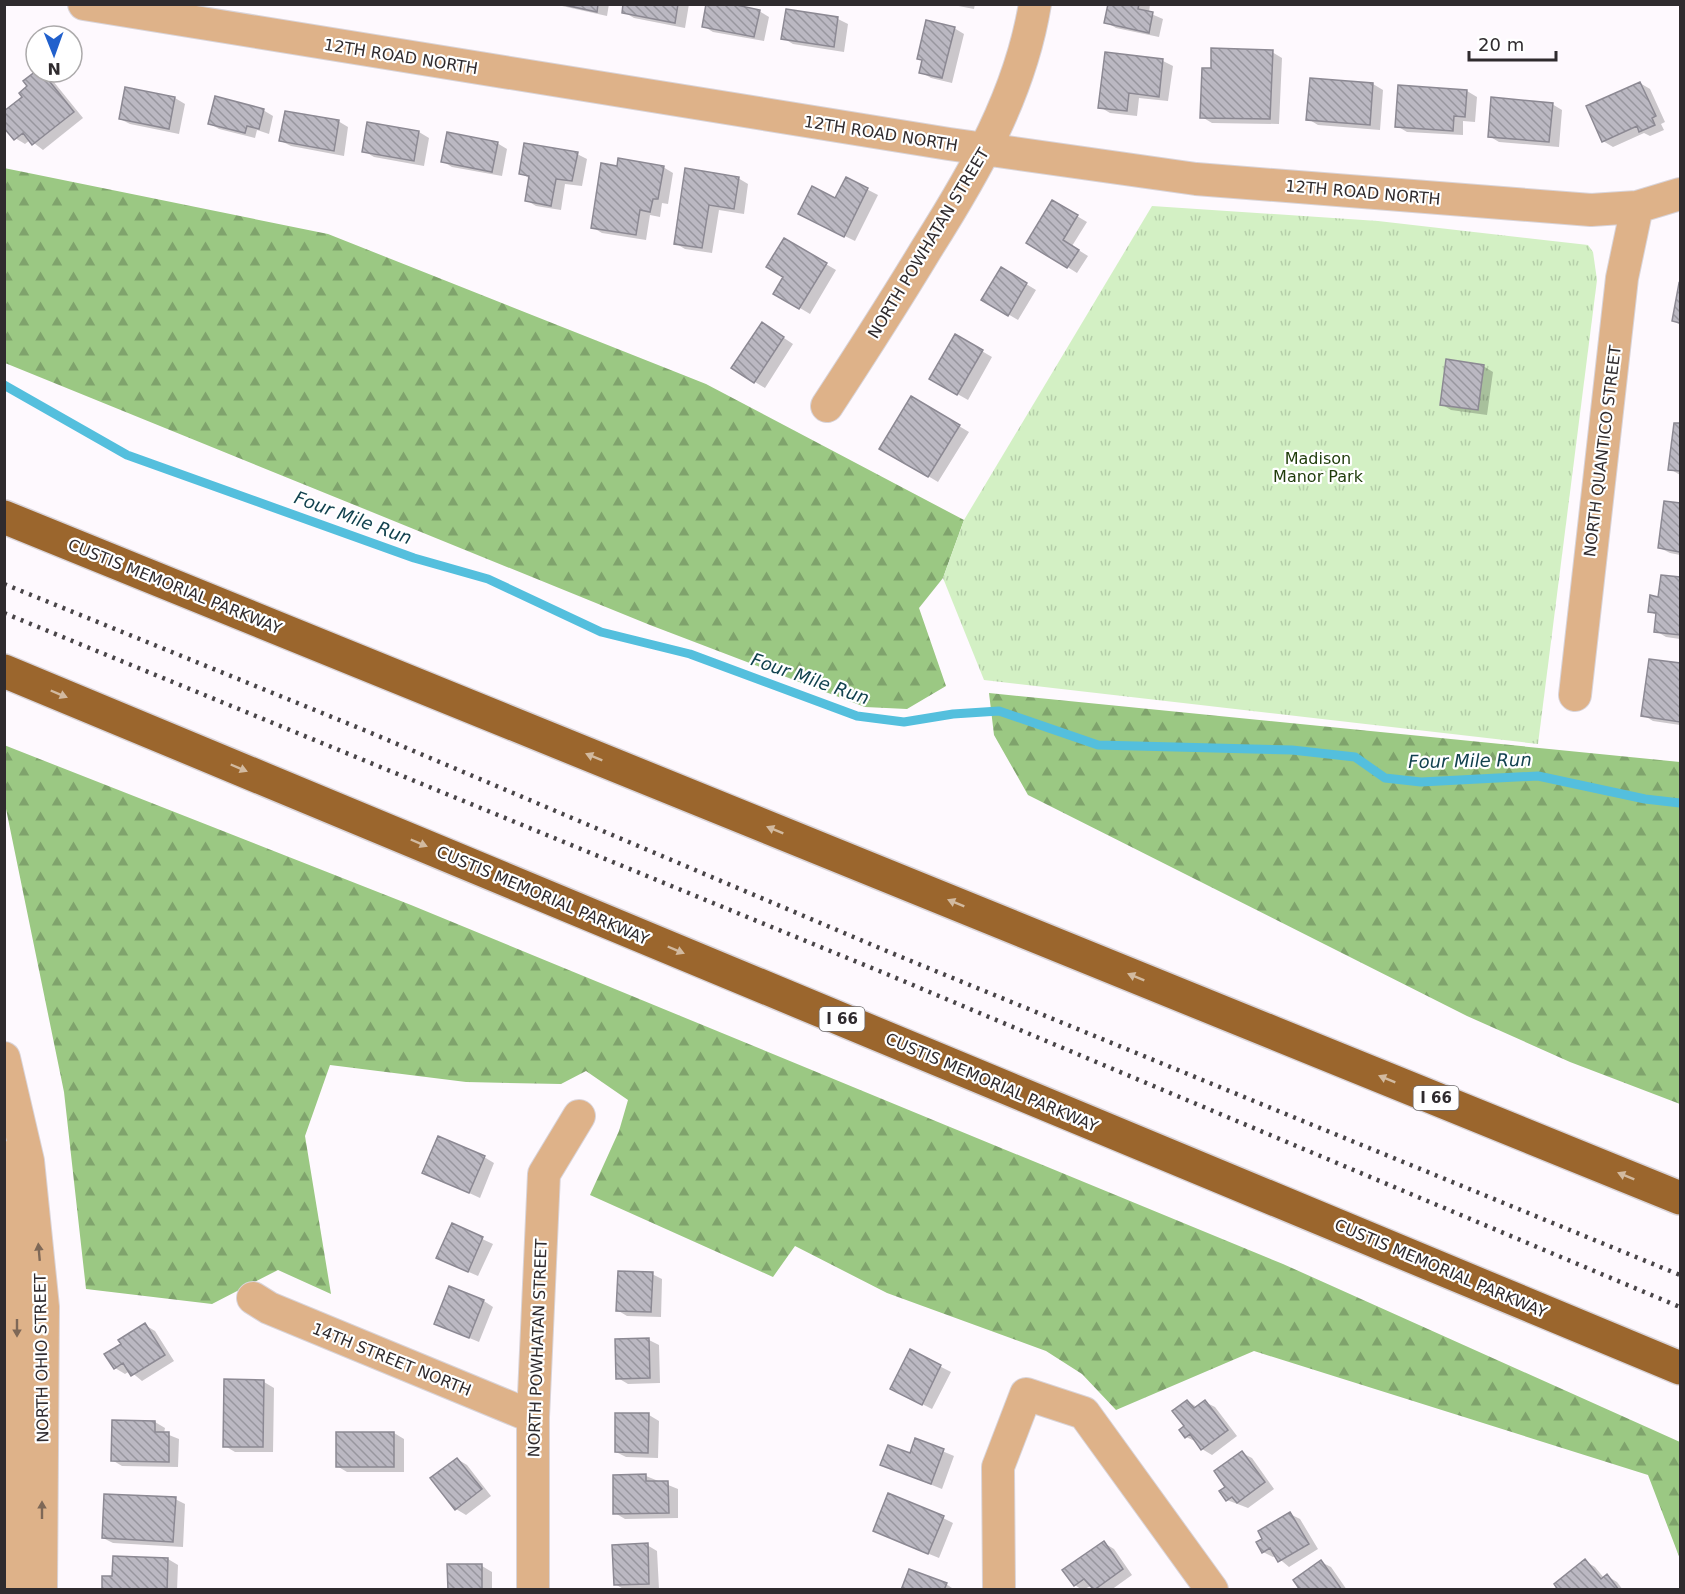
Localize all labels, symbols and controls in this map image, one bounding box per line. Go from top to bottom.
north arrow [24,24,84,84]
scale bar [1469,24,1556,62]
text: 20 m [1478,34,1524,55]
street label: 12TH ROAD NORTH [323,35,479,78]
text: N [47,59,61,78]
street label: 12TH ROAD NORTH [803,112,959,155]
street label: NORTH POWHATAN STREET [864,144,993,342]
street label: 12TH ROAD NORTH [1285,176,1441,209]
street label: NORTH QUANTICO STREET [1580,344,1625,558]
park label: Madison Manor Park [1273,449,1364,486]
water label: Four Mile Run [292,487,415,549]
street label: CUSTIS MEMORIAL PARKWAY [65,535,285,638]
water label: Four Mile Run [748,648,872,709]
one-way arrow [50,689,68,699]
water label: Four Mile Run [1408,749,1532,772]
one-way arrow [585,751,603,761]
one-way arrow [230,763,248,773]
one-way arrow [766,825,784,834]
one-way arrow [410,838,428,848]
street label: CUSTIS MEMORIAL PARKWAY [434,842,652,949]
one-way arrow [947,898,965,907]
one-way arrow [668,945,686,955]
one-way arrow [1127,971,1145,981]
road number: I 66 [820,1007,864,1031]
street label: CUSTIS MEMORIAL PARKWAY [883,1029,1101,1136]
one-way arrow [1378,1073,1396,1083]
road number: I 66 [1414,1086,1458,1110]
one-way arrow [1617,1171,1635,1181]
street label: CUSTIS MEMORIAL PARKWAY [1332,1215,1550,1322]
street label: NORTH POWHATAN STREET [524,1238,551,1458]
one-way arrow [34,1243,44,1262]
street label: NORTH OHIO STREET [31,1273,52,1443]
one-way arrow [12,1318,22,1337]
street label: 14TH STREET NORTH [310,1319,474,1400]
one-way arrow [37,1501,47,1520]

